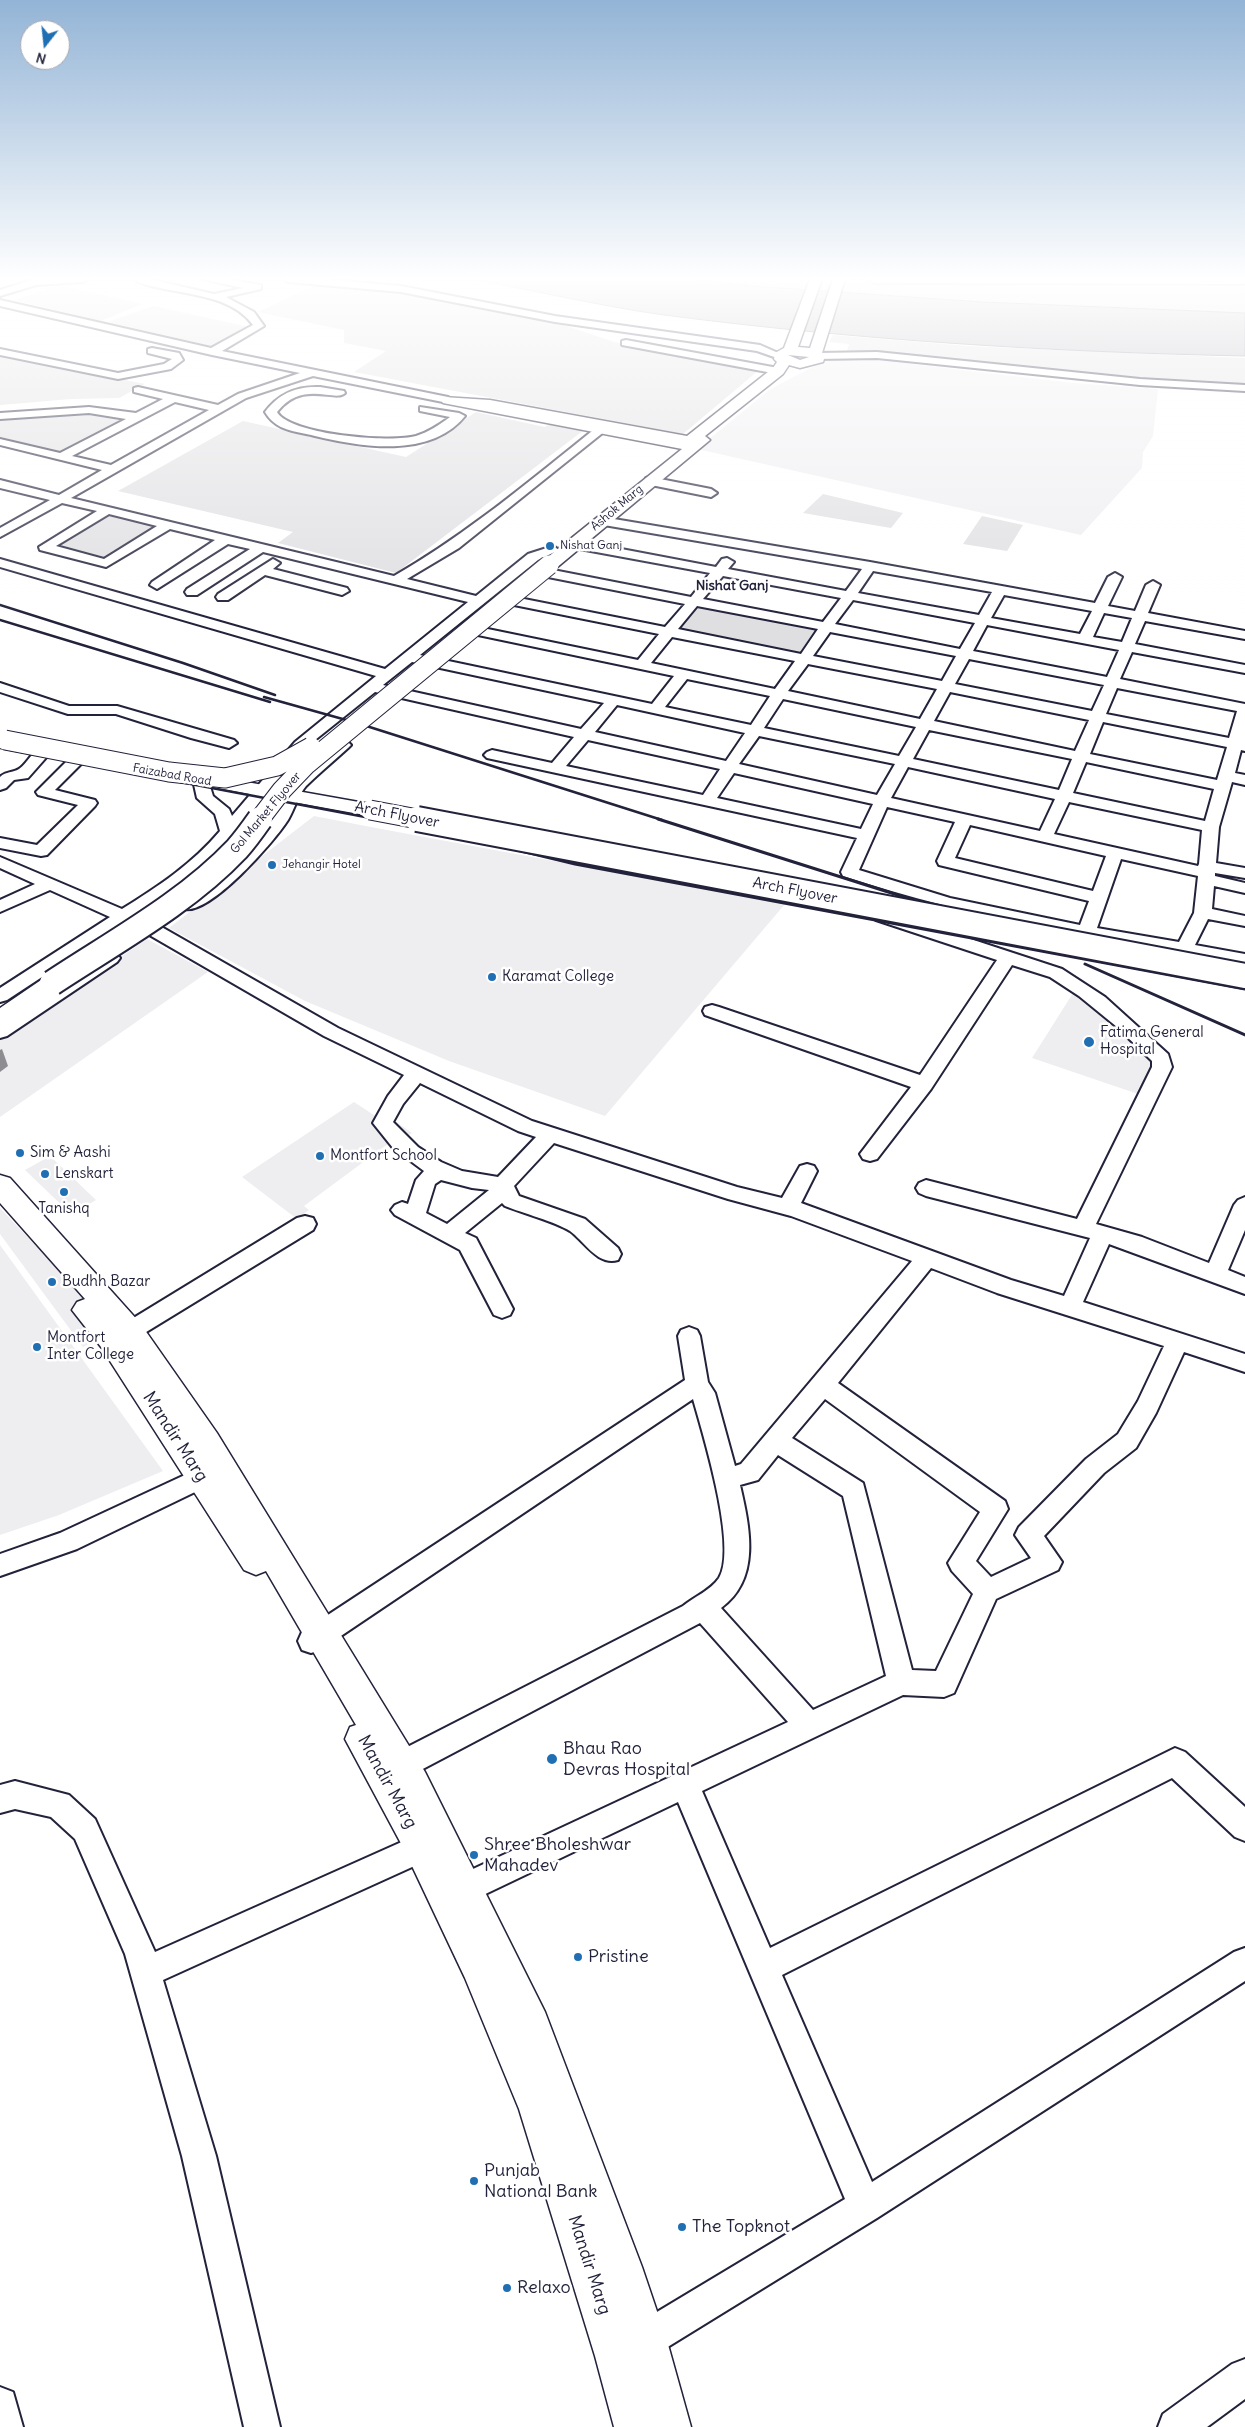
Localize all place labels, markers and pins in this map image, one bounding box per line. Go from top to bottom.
place label: Nishat Ganj [560,539,622,553]
marker: Nishat Ganj [544,540,556,552]
place label: Jehangir Hotel [282,858,361,872]
marker: Jehangir Hotel [266,859,278,871]
place label: Karamat College [502,968,614,986]
marker: Karamat College [486,971,498,983]
place label: Fatima General Hospital [1100,1024,1204,1059]
marker: Fatima General Hospital [1082,1035,1096,1049]
place label: Sim & Aashi [30,1144,111,1162]
marker: Sim & Aashi [14,1147,26,1159]
place label: Montfort School [330,1147,437,1165]
marker: Montfort School [314,1150,326,1162]
place label: Lenskart [55,1165,114,1183]
marker: Lenskart [39,1168,51,1180]
marker: Tanishq [58,1186,70,1198]
place label: Tanishq [38,1200,90,1218]
place label: Budhh Bazar [62,1273,150,1291]
marker: Budhh Bazar [46,1276,58,1288]
place label: Montfort Inter College [47,1329,134,1364]
marker: Montfort Inter College [31,1341,43,1353]
place label: Bhau Rao Devras Hospital [563,1738,690,1780]
marker: Bhau Rao Devras Hospital [545,1752,559,1766]
place label: Shree Bholeshwar Mahadev [484,1834,631,1876]
marker: Shree Bholeshwar Mahadev [468,1849,480,1861]
place label: Pristine [588,1946,649,1968]
marker: Pristine [572,1951,584,1963]
place label: Punjab National Bank [484,2160,597,2202]
marker: Punjab National Bank [468,2175,480,2187]
place label: The Topknot [692,2216,790,2238]
marker: The Topknot [676,2221,688,2233]
place label: Relaxo [517,2277,571,2299]
marker: Relaxo [501,2282,513,2294]

